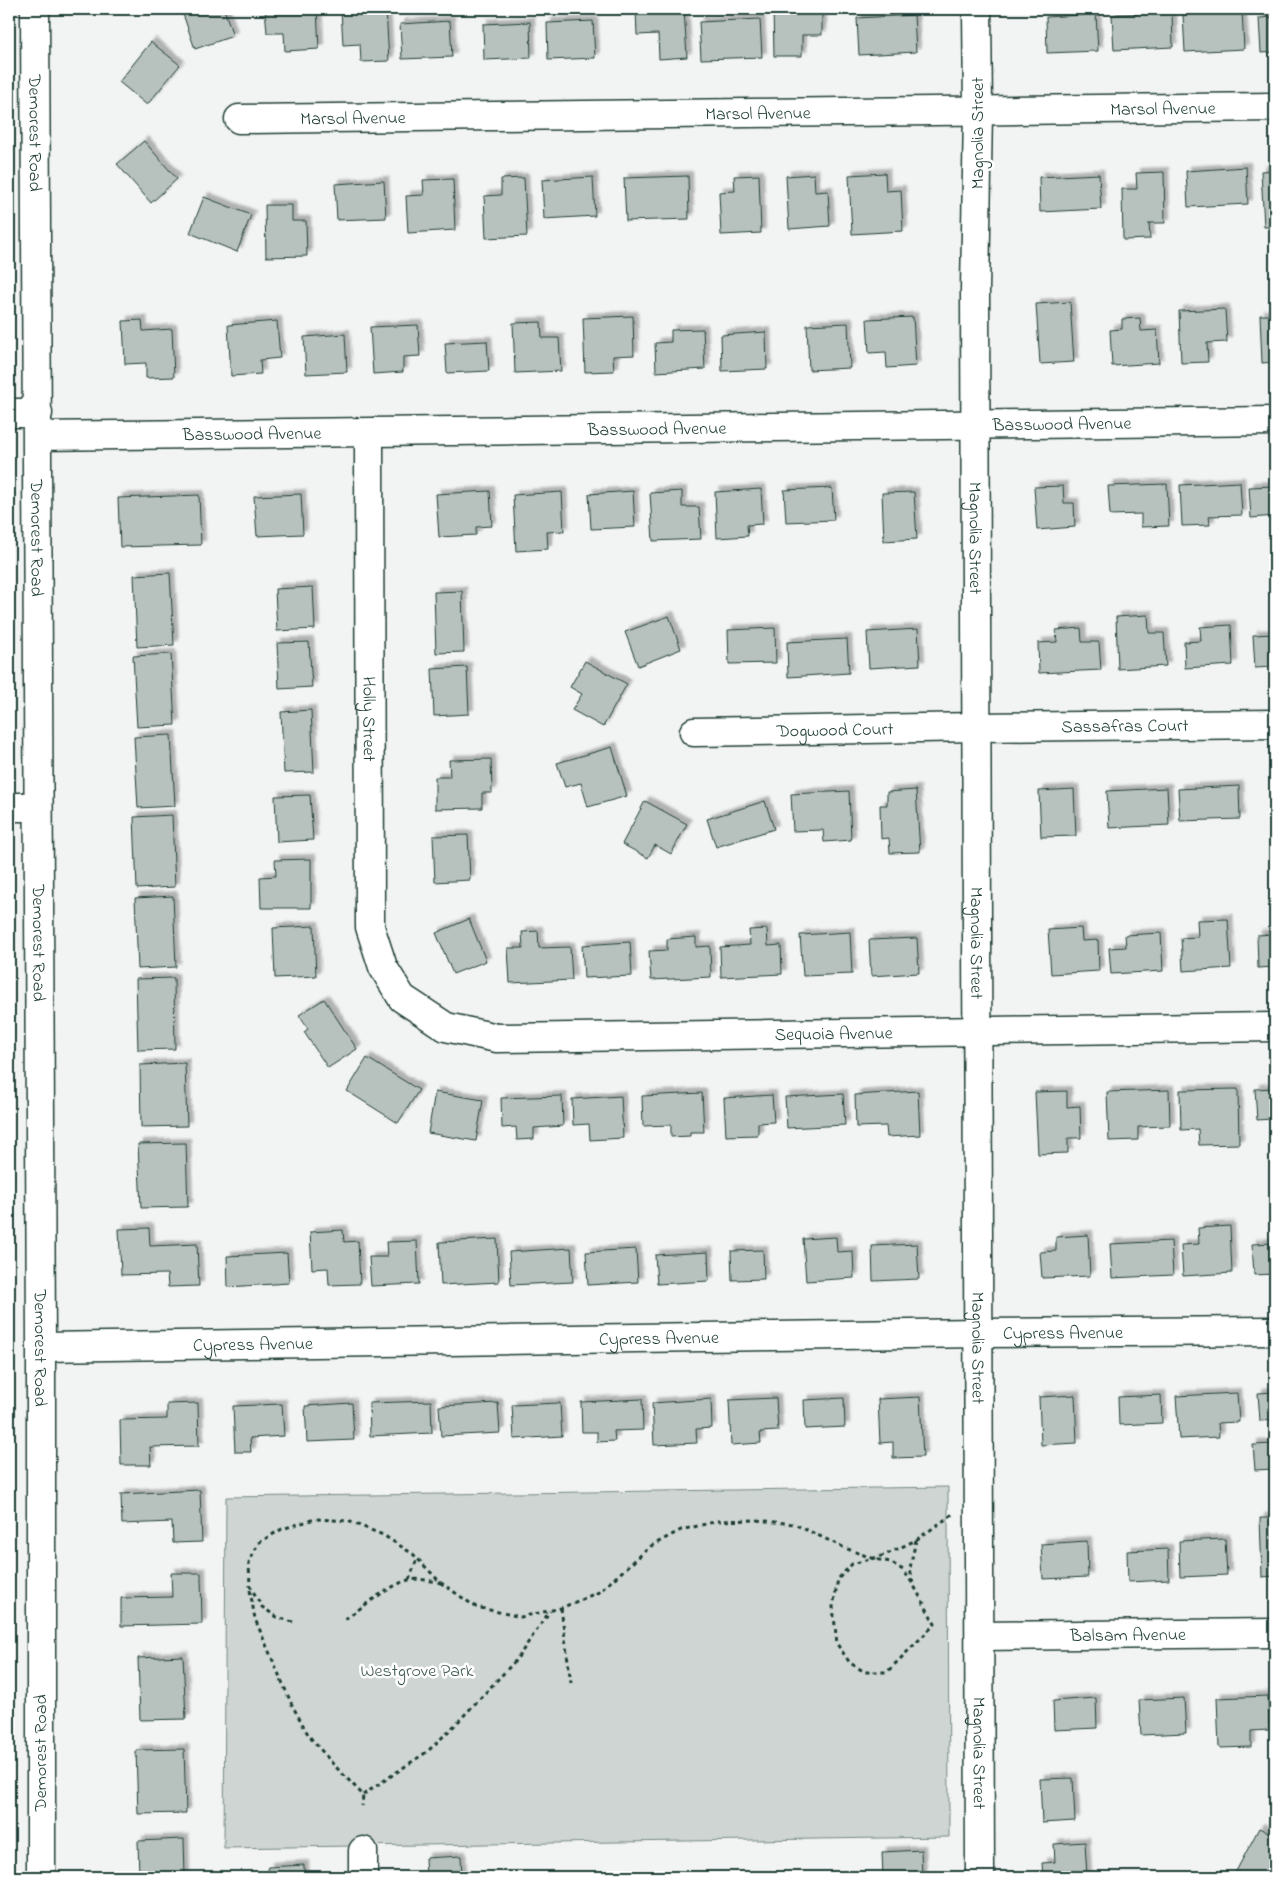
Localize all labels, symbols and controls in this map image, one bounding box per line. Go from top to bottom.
street label: Demorest Road [20,73,47,192]
street label: Magnolia Street [966,77,993,189]
street label: Marsol Avenue [1110,97,1217,124]
street label: Marsol Avenue [705,101,812,129]
street label: Marsol Avenue [300,106,407,133]
street label: Basswood Avenue [991,412,1133,439]
street label: Basswood Avenue [586,417,728,444]
street label: Basswood Avenue [181,422,323,449]
street label: Demorest Road [22,478,49,597]
street label: Magnolia Street [960,482,987,594]
street label: Holly Street [354,676,381,762]
street label: Sassafras Court [1061,714,1189,741]
street label: Dogwood Court [775,717,894,746]
street label: Demorest Road [24,883,50,1002]
street label: Magnolia Street [961,887,988,999]
street label: Sequoia Avenue [774,1021,894,1049]
street label: Demorest Road [26,1288,52,1407]
street label: Magnolia Street [962,1292,990,1404]
street label: Cypress Avenue [1003,1321,1124,1348]
street label: Cypress Avenue [599,1326,720,1354]
street label: Cypress Avenue [193,1332,314,1360]
street label: Balsam Avenue [1069,1623,1187,1650]
park label: Westgrove Park [361,1659,474,1686]
street label: Demorest Road [29,1694,55,1813]
street label: Magnolia Street [963,1697,991,1809]

